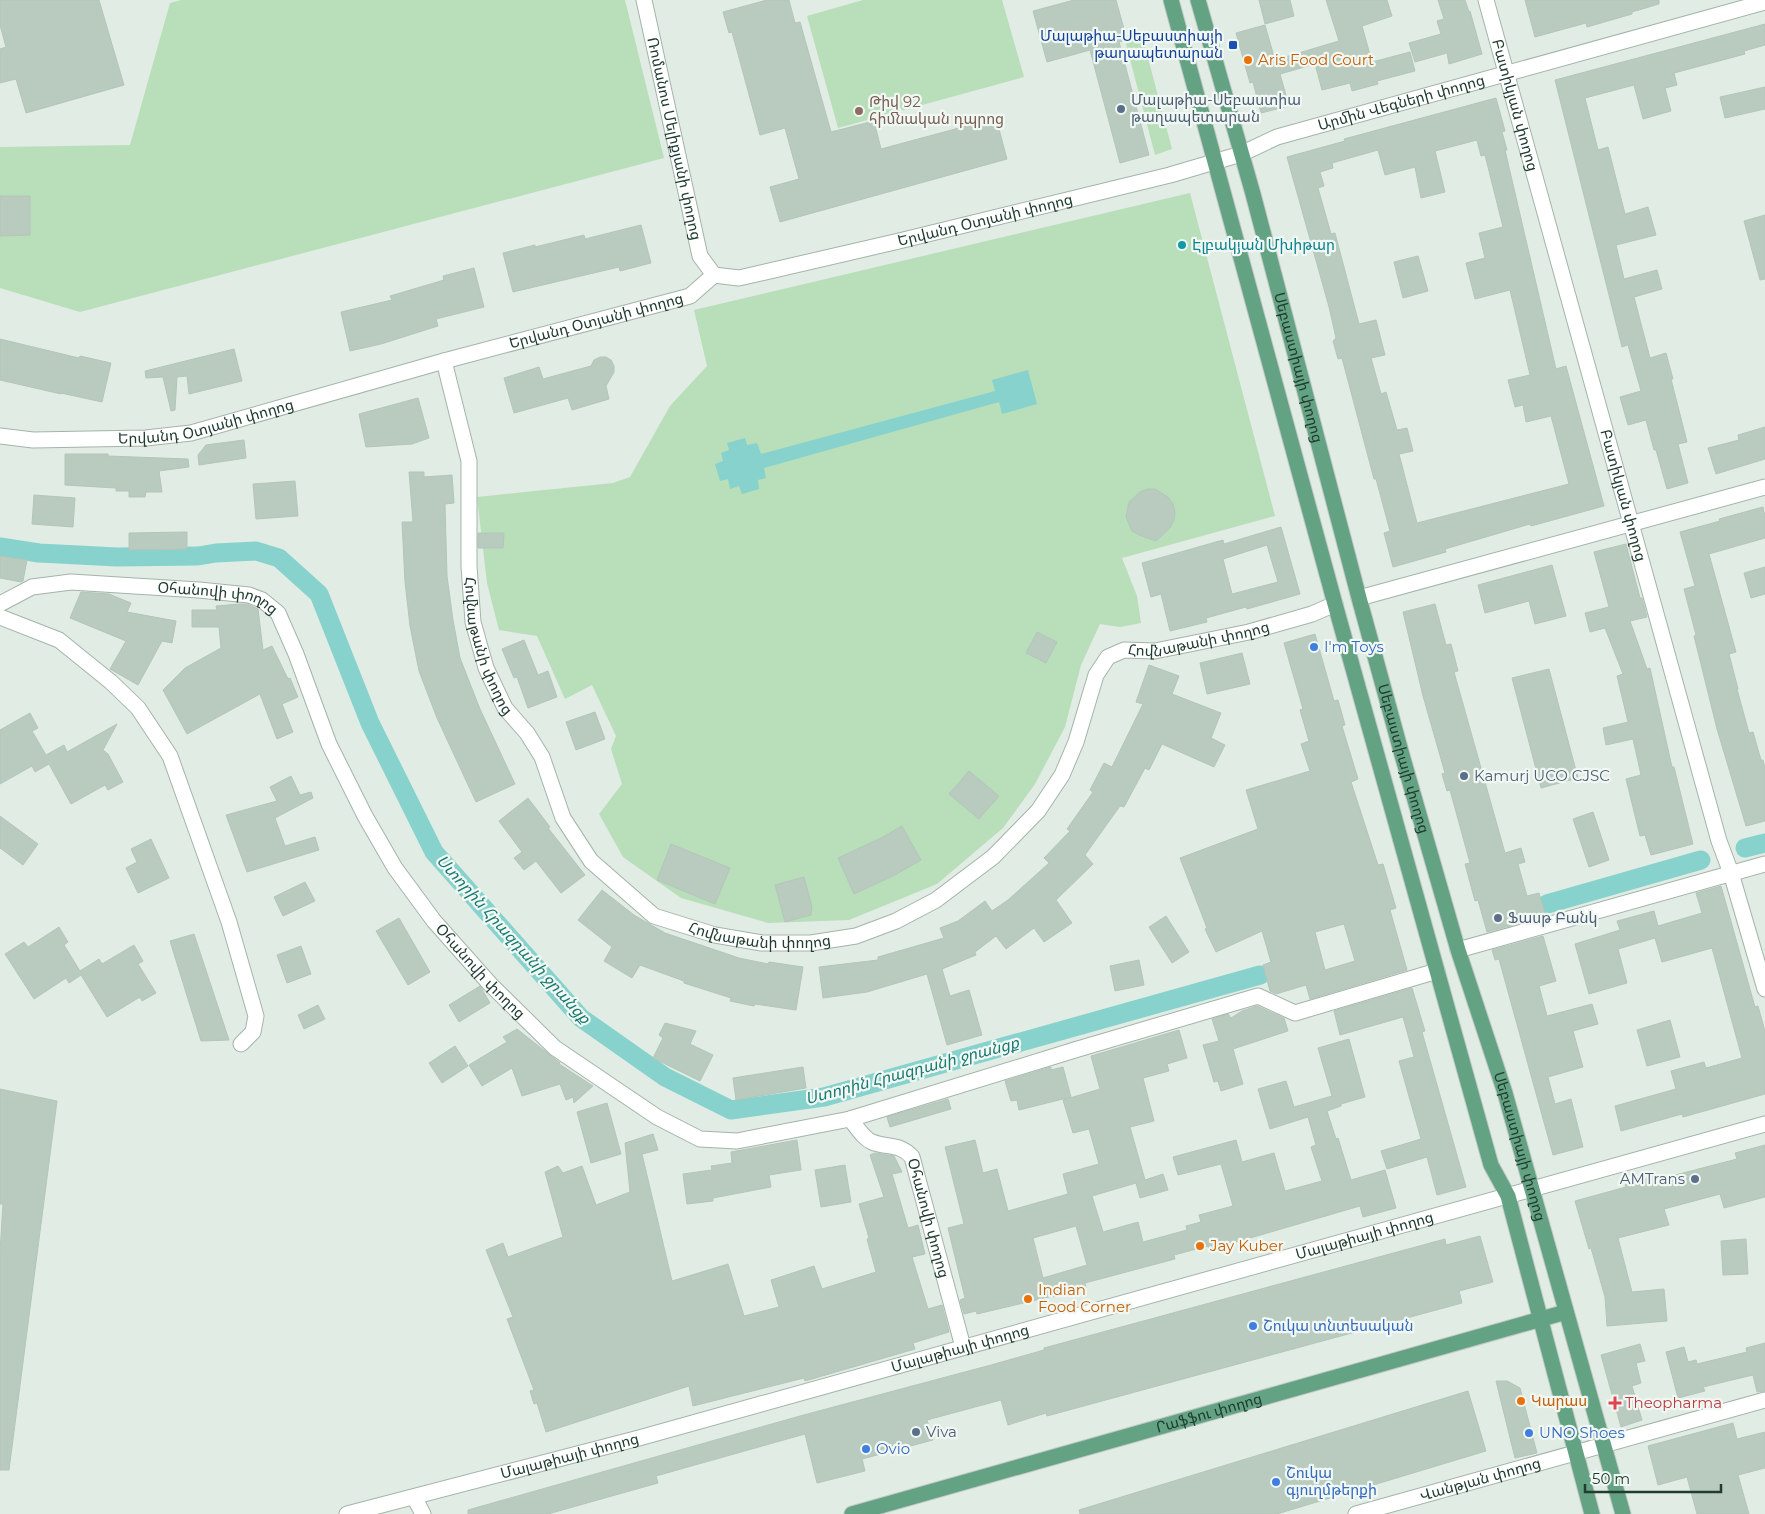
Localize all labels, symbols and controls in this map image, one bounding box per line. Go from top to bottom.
place label: Մալաթիա-Սեբաստիայի թաղապետարան [1040,26,1223,62]
street label: Ռոմանոս Մելիքյանի փողոց [643,35,706,242]
street label: Բատիկյան փողոց [1488,37,1543,173]
marker: Մալաթիա-Սեբաստիայի թաղապետարան [1227,39,1239,51]
place label: Aris Food Court [1258,50,1374,69]
marker: Aris Food Court [1242,54,1254,66]
street label: Արմին Վեգների փողոց [1316,70,1487,134]
place label: Մալաթիա-Սեբաստիա թաղապետարան [1131,90,1301,126]
place label: Թիվ 92 հիմնական դպրոց [869,92,1004,128]
marker: Մալաթիա-Սեբաստիա թաղապետարան [1115,103,1127,115]
marker: Թիվ 92 հիմնական դպրոց [853,105,865,117]
street label: Երվանդ Օտյանի փողոց [896,189,1075,250]
place label: Էլբակյան Մխիթար [1192,235,1335,254]
marker: Էլբակյան Մխիթար [1176,239,1188,251]
street label: Երվանդ Օտյանի փողոց [507,288,685,352]
street label: Սեբաստիայի փողոց [1270,290,1328,445]
street label: Երվանդ Օտյանի փողոց [118,394,296,447]
street label: Բատիկյան փողոց [1596,427,1651,563]
street label: Հովնաթանի փողոց [461,576,517,719]
street label: Օհանովի փողոց [157,577,282,618]
street label: Հովնաթանի փողոց [1128,617,1271,660]
place label: I'm Toys [1324,637,1384,656]
marker: I'm Toys [1308,641,1320,653]
street label: Սեբաստիայի փողոց [1374,681,1434,836]
place label: Kamurj UCO CJSC [1474,766,1610,785]
marker: Kamurj UCO CJSC [1458,770,1470,782]
water label: Ստորին Հրազդանի ջրանցք [433,851,595,1029]
place label: Ֆասթ Բանկ [1508,908,1597,927]
marker: Ֆասթ Բանկ [1492,912,1504,924]
street label: Հովնաթանի փողոց [686,917,832,952]
street label: Օհանովի փողոց [432,919,530,1023]
water label: Ստորին Հրազդանի ջրանցք [803,1032,1022,1108]
street label: Սեբաստիայի փողոց [1490,1069,1550,1223]
street label: Օհանովի փողոց [904,1156,954,1280]
place label: AMTrans [1620,1169,1685,1188]
marker: AMTrans [1689,1173,1701,1185]
street label: Մալաթիայի փողոց [1293,1207,1436,1263]
place label: Jay Kuber [1209,1236,1284,1255]
marker: Jay Kuber [1194,1240,1206,1252]
place label: Indian Food Corner [1038,1280,1131,1316]
marker: Indian Food Corner [1022,1293,1034,1305]
place label: Շուկա տնտեսական [1263,1316,1413,1335]
street label: Մալաթիայի փողոց [889,1320,1031,1376]
marker: Շուկա տնտեսական [1247,1320,1259,1332]
street label: Րաֆֆու փողոց [1154,1388,1264,1437]
place label: Կարաս [1531,1391,1587,1410]
place label: Theopharma [1625,1393,1722,1412]
marker: Կարաս [1515,1395,1527,1407]
marker: Theopharma [1609,1397,1621,1409]
place label: Viva [926,1422,957,1441]
place label: UNO Shoes [1539,1423,1625,1442]
marker: Viva [910,1426,922,1438]
marker: UNO Shoes [1523,1427,1535,1439]
street label: Մալաթիայի փողոց [498,1428,641,1483]
place label: Ovio [876,1439,910,1458]
marker: Ovio [860,1443,872,1455]
street label: Վանթյան փողոց [1417,1453,1543,1505]
scale bar [1585,1462,1721,1494]
place label: Շուկա գյուղմթերքի [1286,1463,1377,1499]
text: 50 m [1592,1469,1630,1488]
marker: Շուկա գյուղմթերքի [1270,1476,1282,1488]

